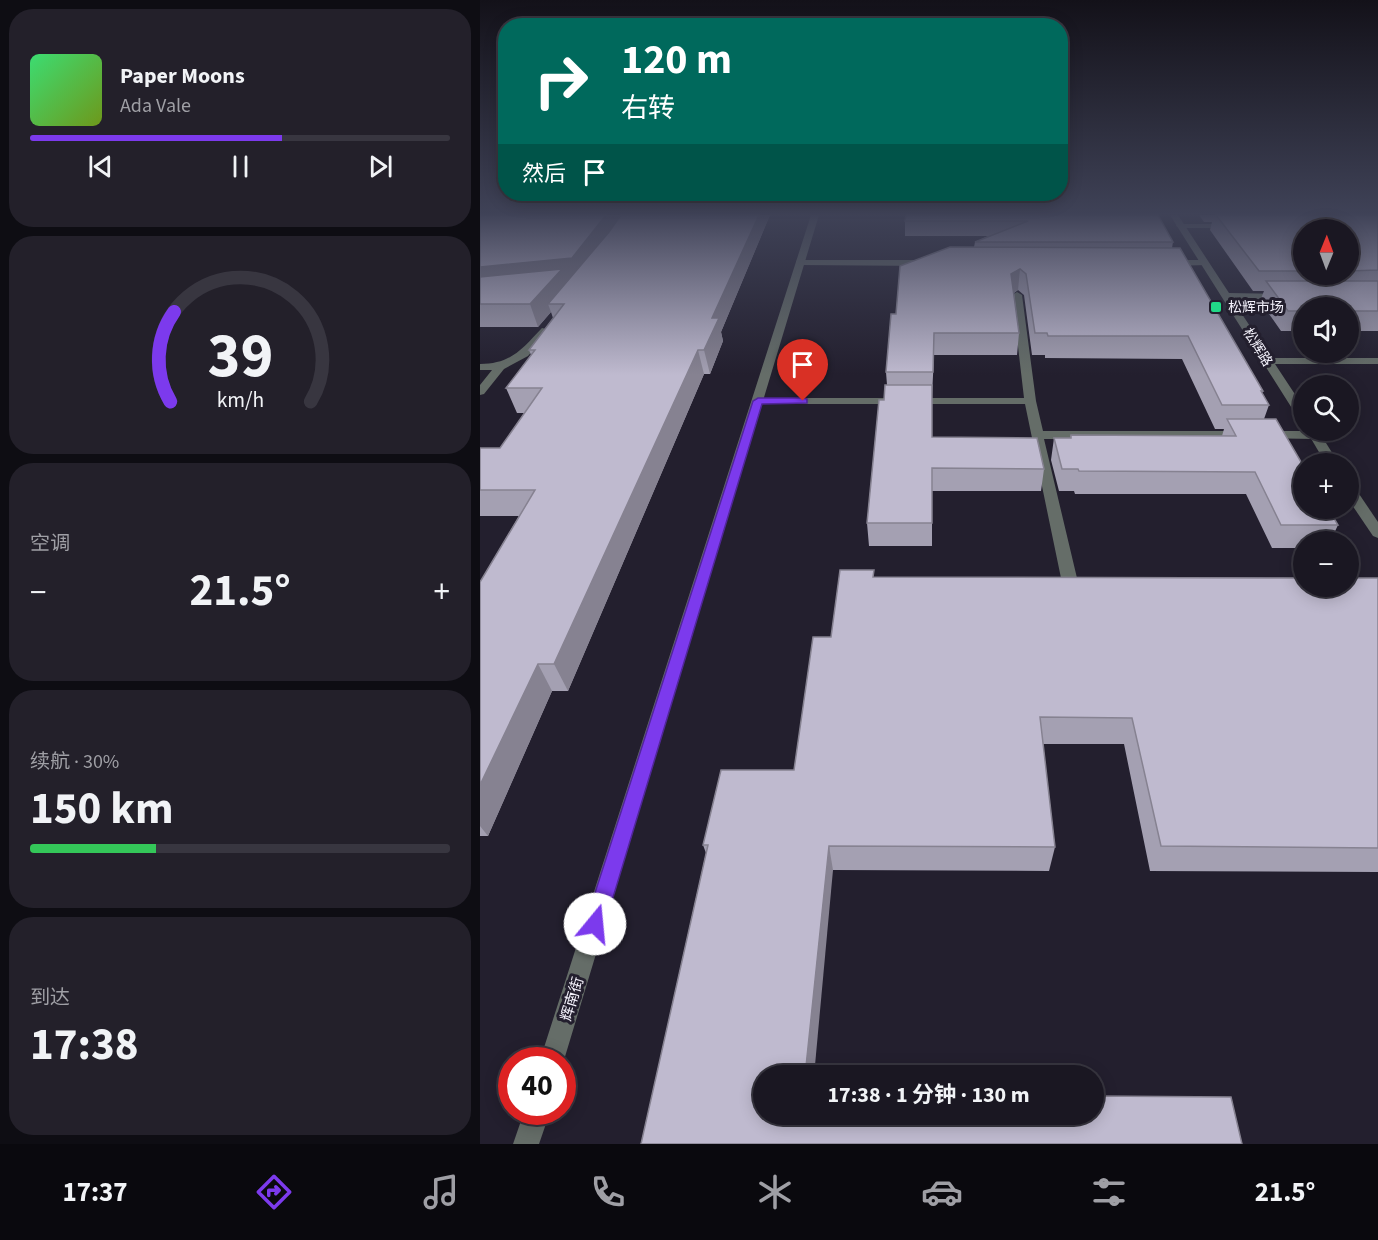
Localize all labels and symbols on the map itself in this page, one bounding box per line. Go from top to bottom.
north arrow [1293,219,1359,285]
place label: 松辉市场 [1228,298,1284,318]
marker: 松辉市场 [1209,300,1223,314]
street label: 松辉路 [1238,324,1277,371]
pin [777,339,828,401]
position arrow [563,892,627,956]
street label: 辉南街 [556,975,589,1024]
speed limit sign: 40 [498,1047,576,1125]

